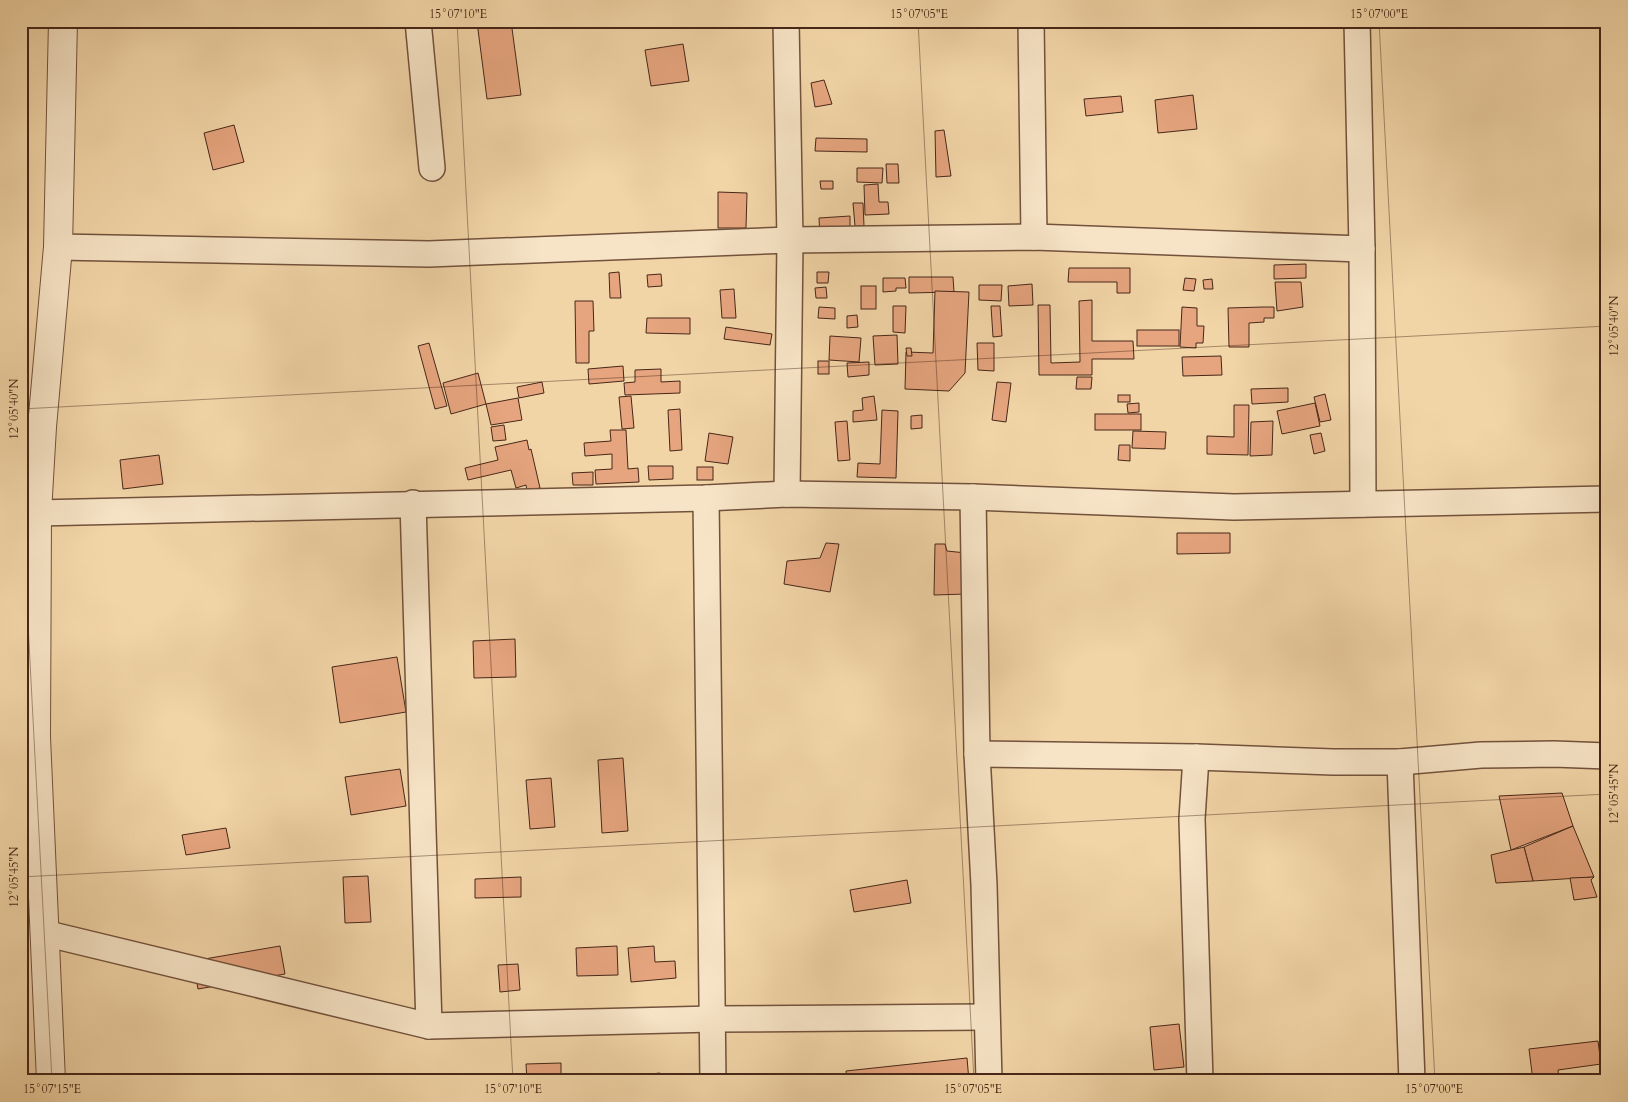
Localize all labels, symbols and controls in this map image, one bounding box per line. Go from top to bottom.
text: 15°07'10"E [429,6,487,22]
text: 15°07'05"E [890,6,948,22]
text: 15°07'00"E [1350,6,1408,22]
text: 12°05'40"N [1606,295,1622,356]
text: 12°05'40"N [6,378,22,439]
text: 12°05'45"N [1606,763,1622,824]
text: 12°05'45"N [6,846,22,907]
text: 15°07'15"E [23,1081,81,1097]
text: 15°07'10"E [484,1081,542,1097]
text: 15°07'05"E [944,1081,1002,1097]
text: 15°07'00"E [1405,1081,1463,1097]

